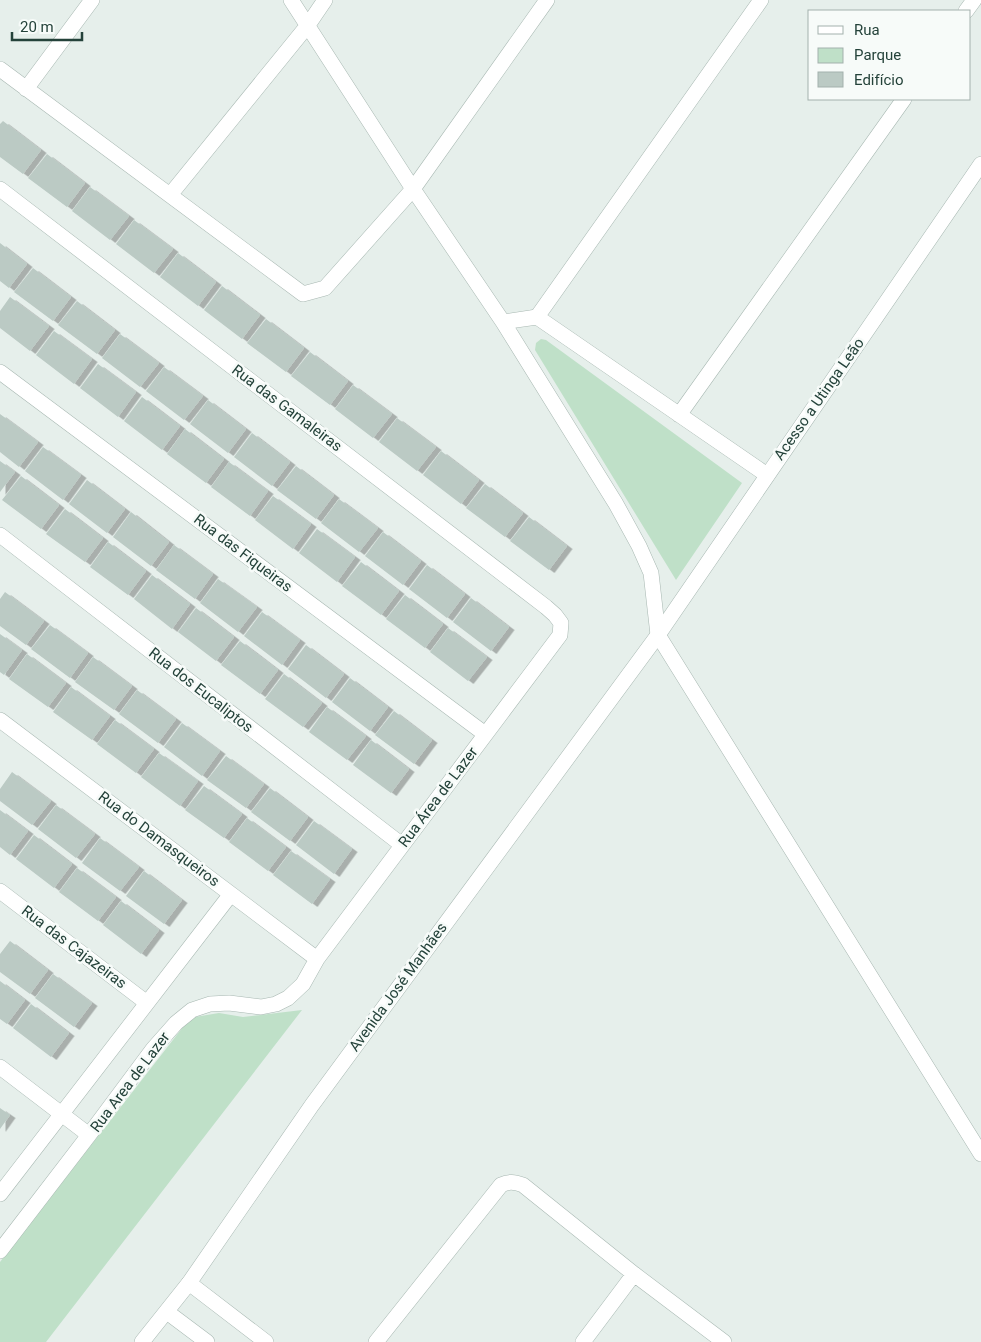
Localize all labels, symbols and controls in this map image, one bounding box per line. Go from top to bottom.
scale bar [12,10,82,42]
legend [808,10,971,100]
text: 20 m [20,18,54,36]
text: Rua [854,21,880,39]
text: Parque [854,46,901,64]
text: Edifício [854,71,903,89]
street label: Acesso a Utinga Leão [770,335,868,463]
street label: Rua das Gamaleiras [228,361,346,455]
street label: Rua das Fiqueiras [190,510,296,596]
street label: Rua dos Eucaliptos [145,644,257,736]
street label: Rua Área de Lazer [394,743,482,851]
street label: Rua do Damasqueiros [95,788,223,890]
street label: Rua das Cajazeiras [18,902,130,992]
street label: Avenida José Manhães [345,919,451,1055]
street label: Rua Area de Lazer [86,1028,174,1136]

